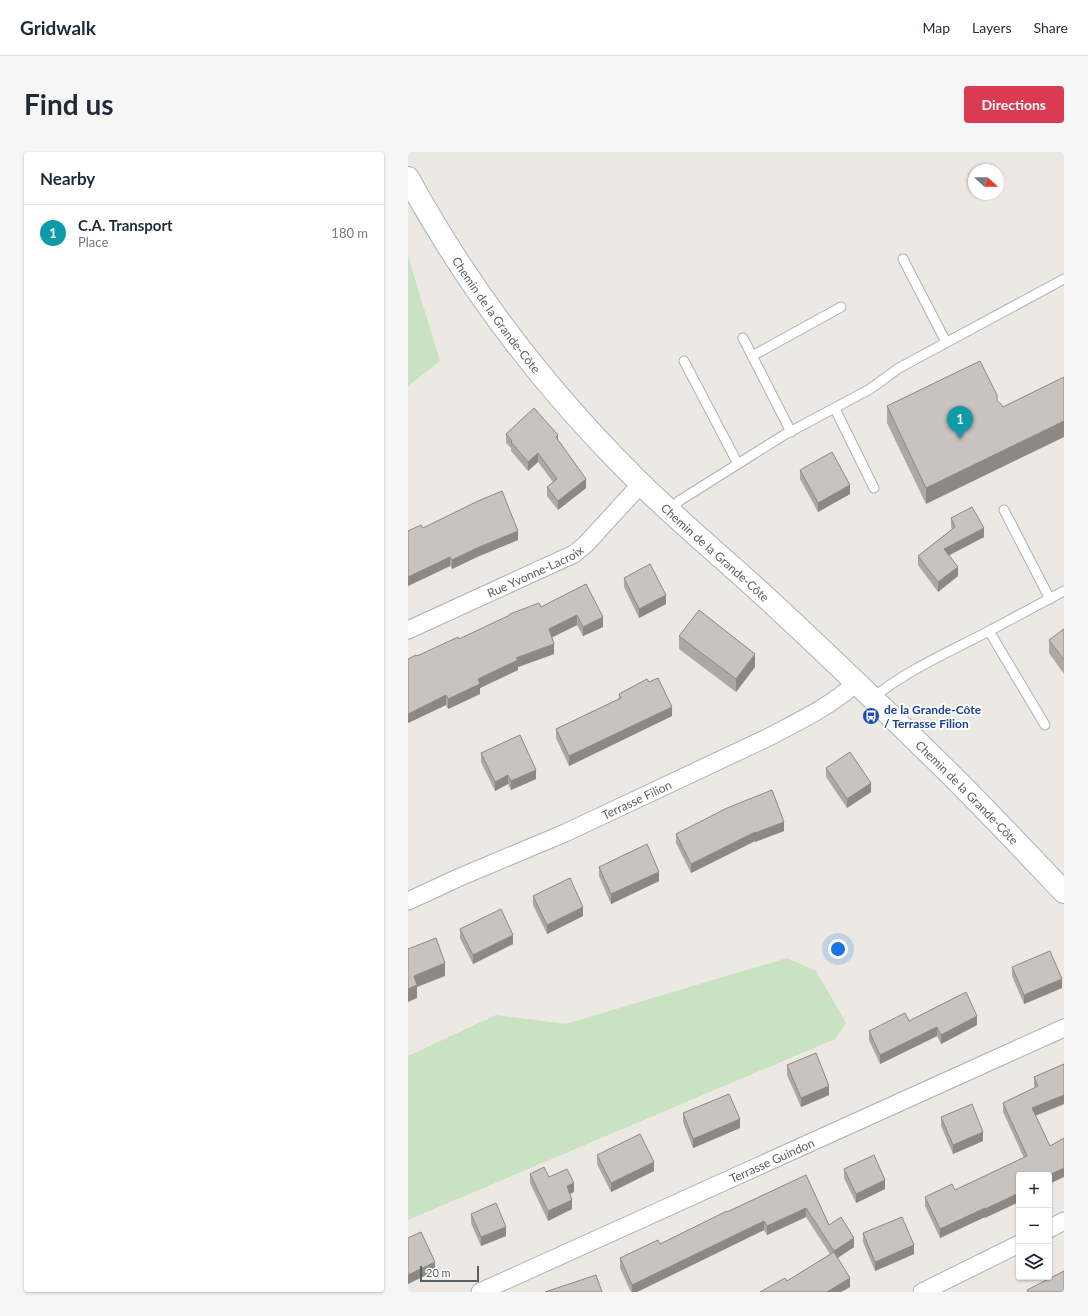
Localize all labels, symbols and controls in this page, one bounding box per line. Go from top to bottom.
text: Gridwalk [20,16,96,39]
text: Map [922,19,950,36]
text: Layers [972,19,1012,36]
text: Share [1034,19,1068,36]
button: Directions [964,86,1064,123]
text: Find us [24,87,114,121]
north arrow [968,164,1004,200]
text: Nearby [40,168,95,189]
text: C.A. Transport [78,216,173,234]
text: 1 [49,225,57,241]
text: 180 m [331,225,368,241]
text: Place [78,234,108,250]
street label: Chemin de la Grande-Côte [449,254,544,376]
pin: 1 [947,406,973,439]
street label: Chemin de la Grande-Côte [658,500,773,604]
street label: Rue Yvonne-Lacroix [485,542,586,600]
place label: de la Grande-Côte / Terrasse Filion [884,702,982,731]
bus stop icon: de la Grande-Côte / Terrasse Filion [861,706,881,726]
street label: Chemin de la Grande-Côte [913,737,1022,847]
street label: Terrasse Filion [599,777,674,822]
your location [828,939,848,959]
street label: Terrasse Guindon [727,1134,816,1186]
map controls [1016,1172,1052,1280]
button: + [1016,1172,1052,1208]
button: − [1016,1208,1052,1244]
button: layers [1016,1244,1052,1280]
scale bar [420,1264,479,1283]
text: 20 m [426,1266,451,1279]

